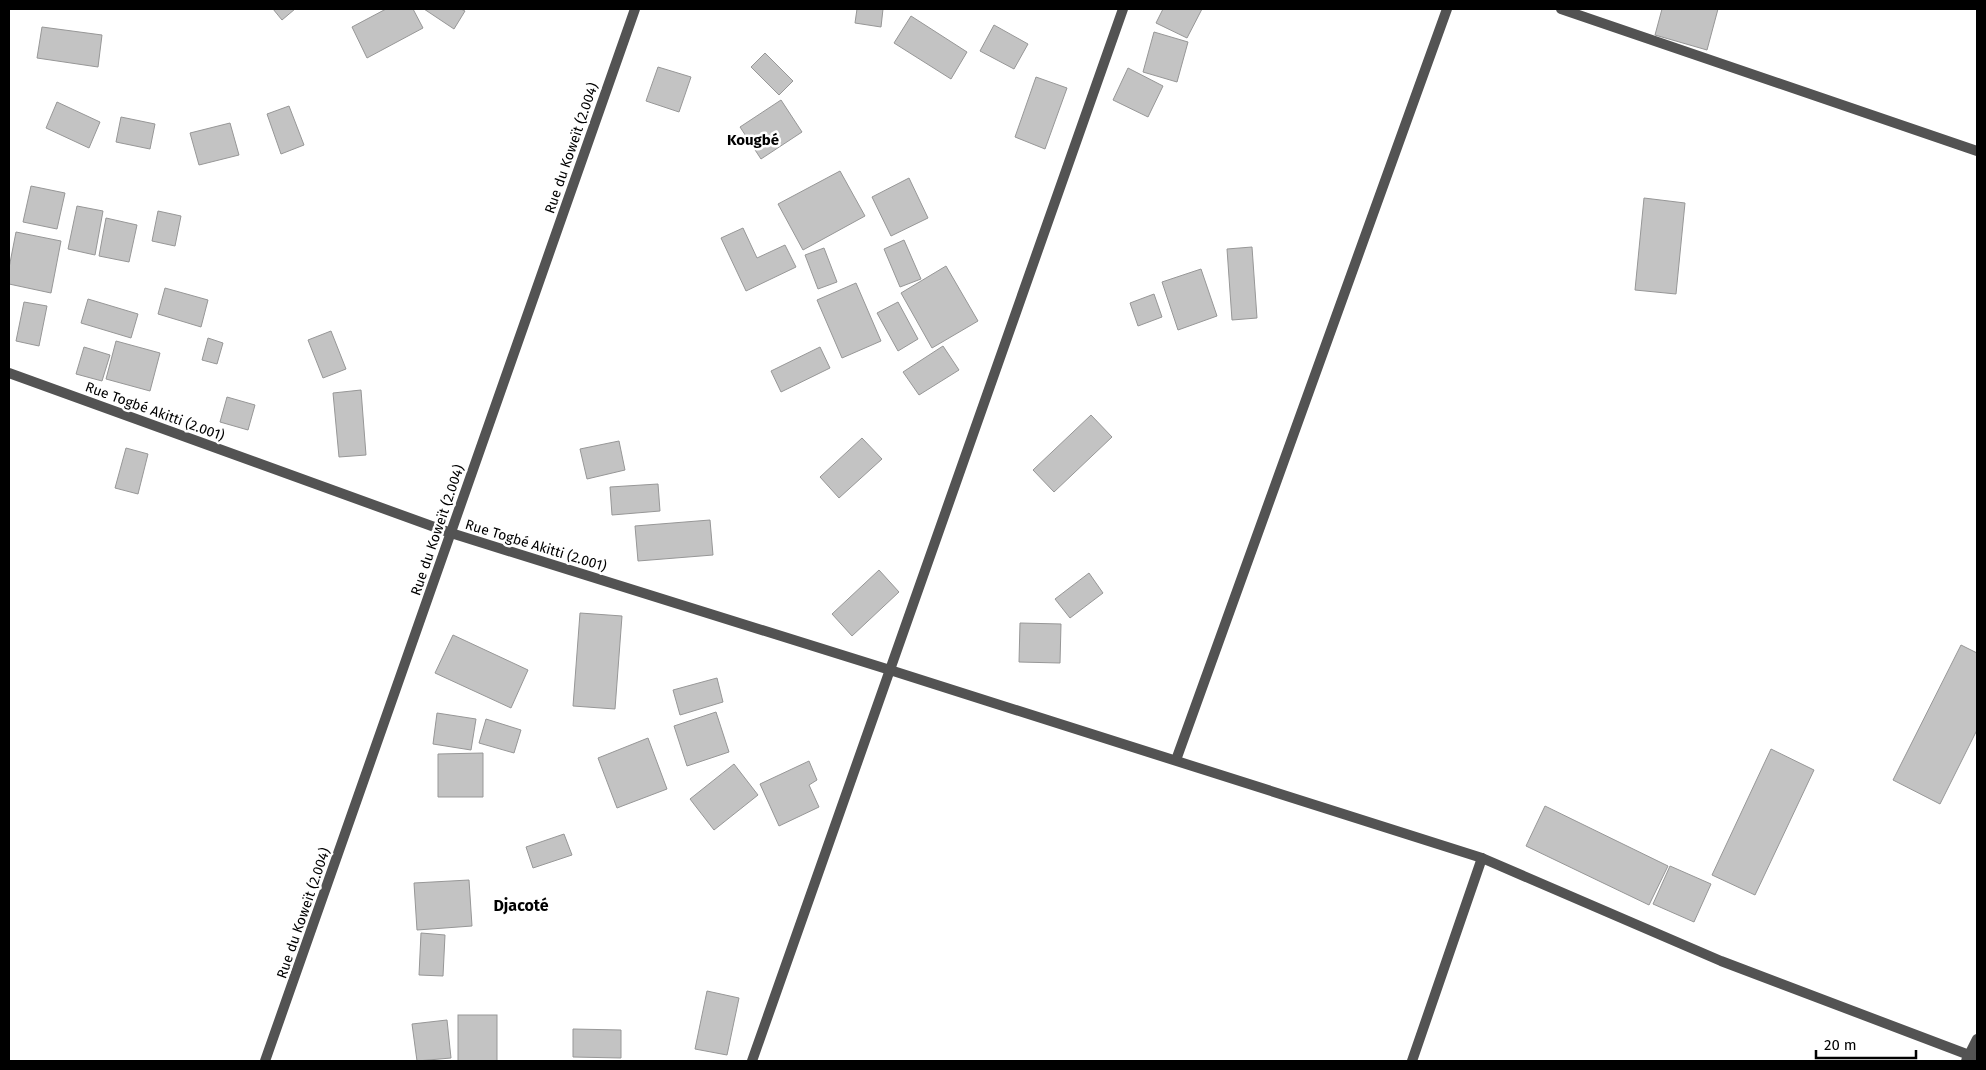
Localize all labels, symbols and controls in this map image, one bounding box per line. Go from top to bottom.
street label: Rue du Koweït (2.004) [541,81,602,216]
district label: Kougbé [727,131,779,149]
street label: Rue Togbé Akitti (2.001) [83,378,227,445]
street label: Rue du Koweït (2.004) [407,463,468,598]
street label: Rue Togbé Akitti (2.001) [463,516,609,575]
street label: Rue du Koweït (2.004) [273,846,334,981]
district label: Djacoté [493,896,549,915]
scale bar [1816,1028,1916,1060]
text: 20 m [1824,1036,1857,1054]

